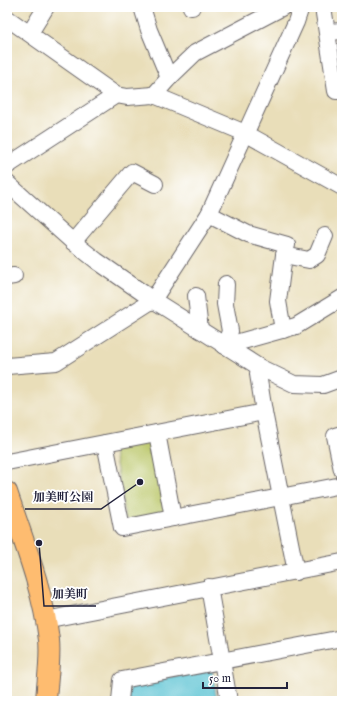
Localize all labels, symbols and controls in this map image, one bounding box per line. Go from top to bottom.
callout: 加美町公園 [25,485,101,509]
text: 加美町公園 [33,490,93,505]
callout: 加美町 [44,582,96,606]
text: 加美町 [52,587,88,602]
scale bar [203,664,287,690]
text: 50 m [209,671,231,686]

